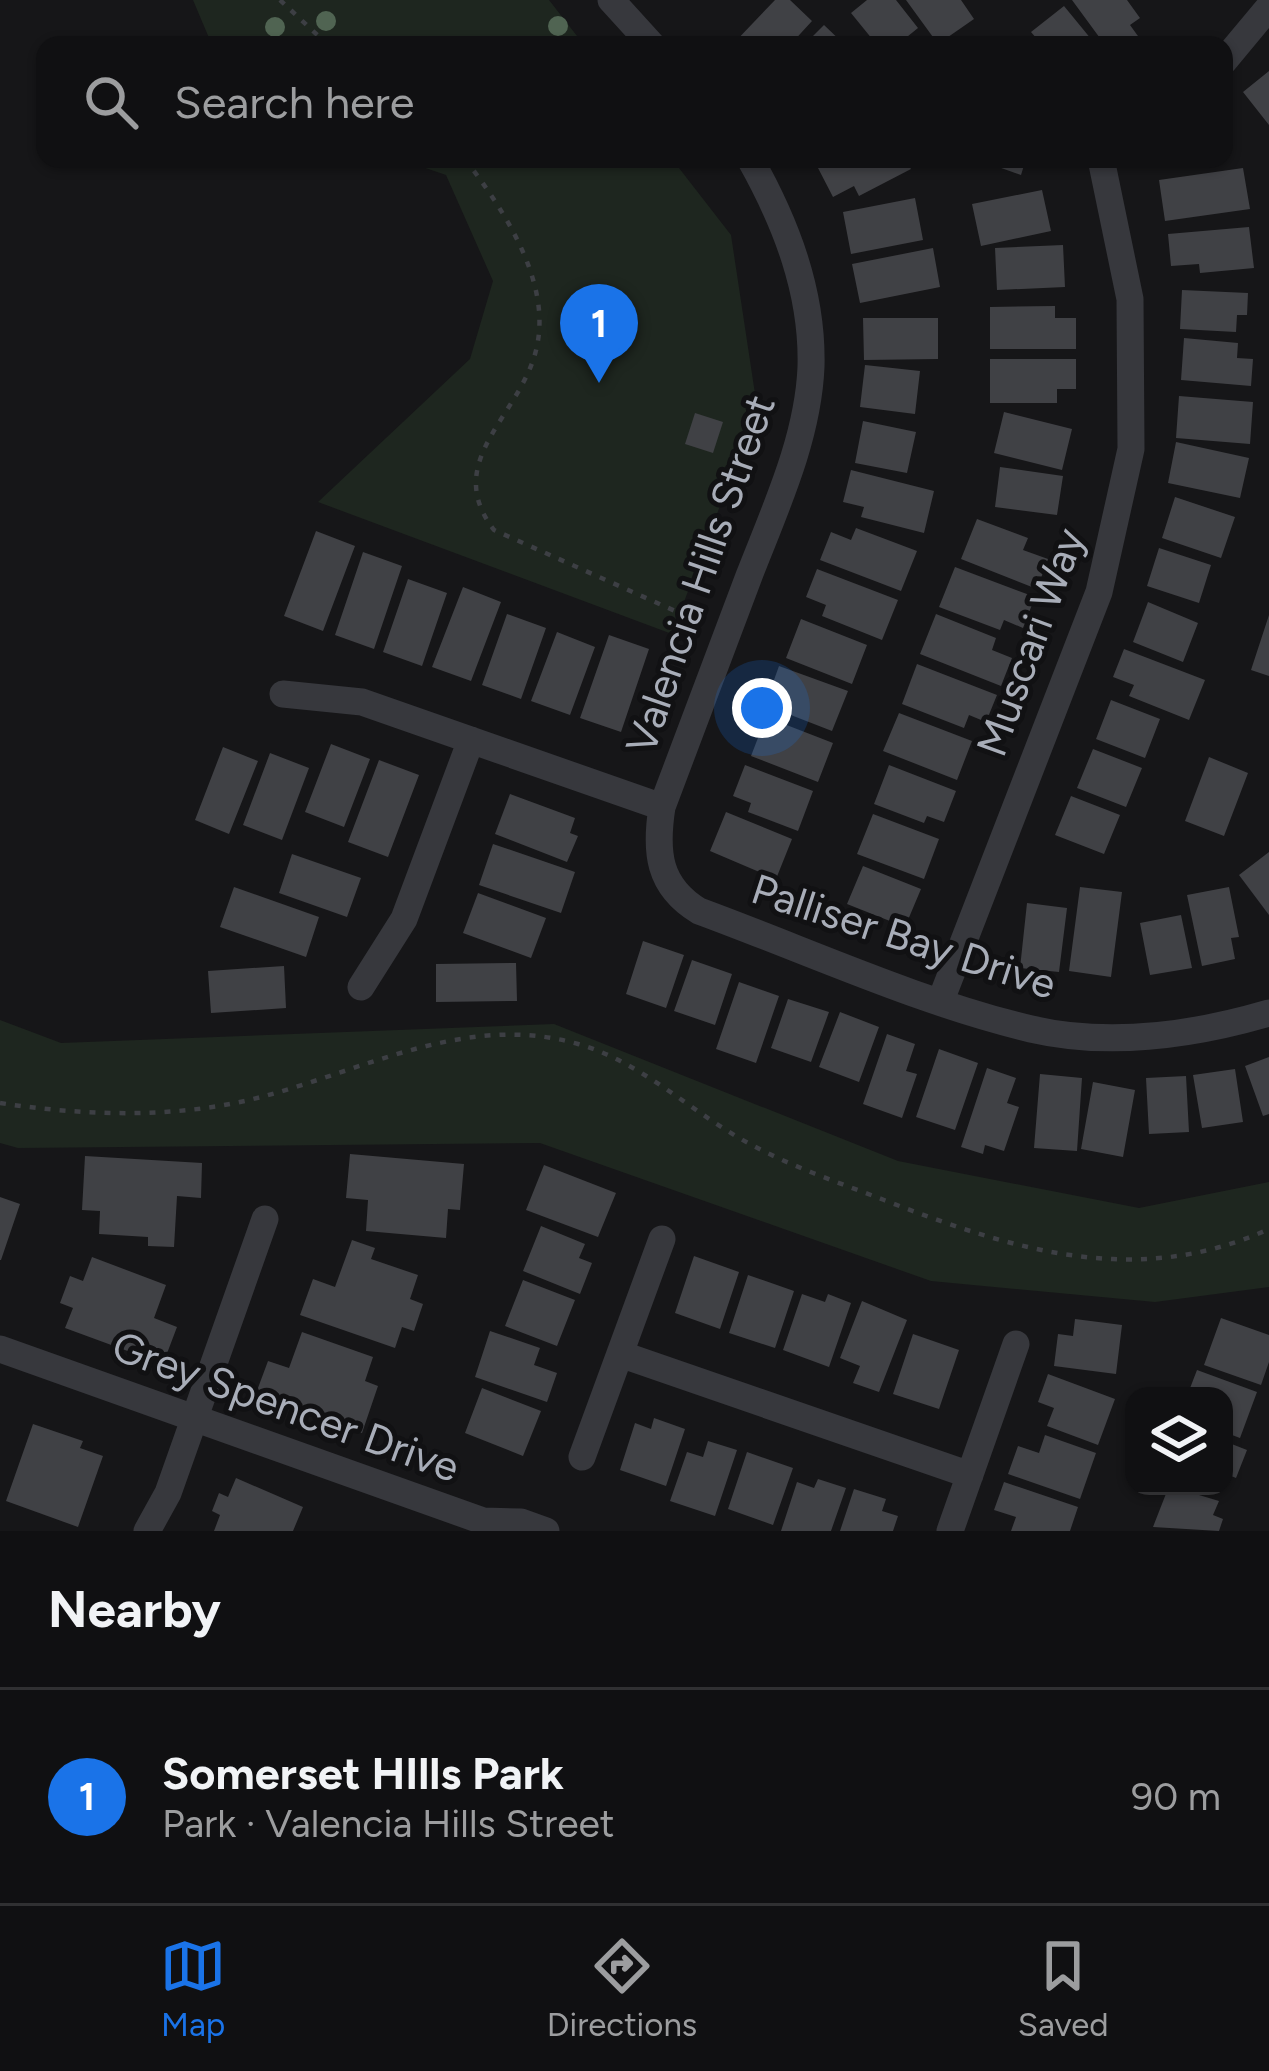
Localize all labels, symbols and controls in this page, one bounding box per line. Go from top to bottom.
search box [36,36,1233,168]
icon: search [78,69,144,135]
text: Search here [174,75,414,129]
pin: 1 [560,284,638,383]
street label: Valencia Hills Street [615,388,786,760]
street label: Muscari Way [966,521,1095,763]
your location [732,678,792,738]
street label: Palliser Bay Drive [745,863,1062,1010]
street label: Grey Spencer Drive [105,1320,466,1493]
map controls [1125,1387,1233,1495]
button: layers [1125,1387,1233,1495]
text: Nearby [48,1579,221,1640]
text: Somerset HIlls Park [162,1746,564,1800]
text: 1 [79,1773,95,1820]
text: 90 m [1131,1773,1221,1820]
text: Park · Valencia Hills Street [162,1800,615,1847]
tab: Map [160,1933,226,2044]
tab: Directions [547,1933,697,2044]
tab: Saved [1018,1933,1109,2044]

